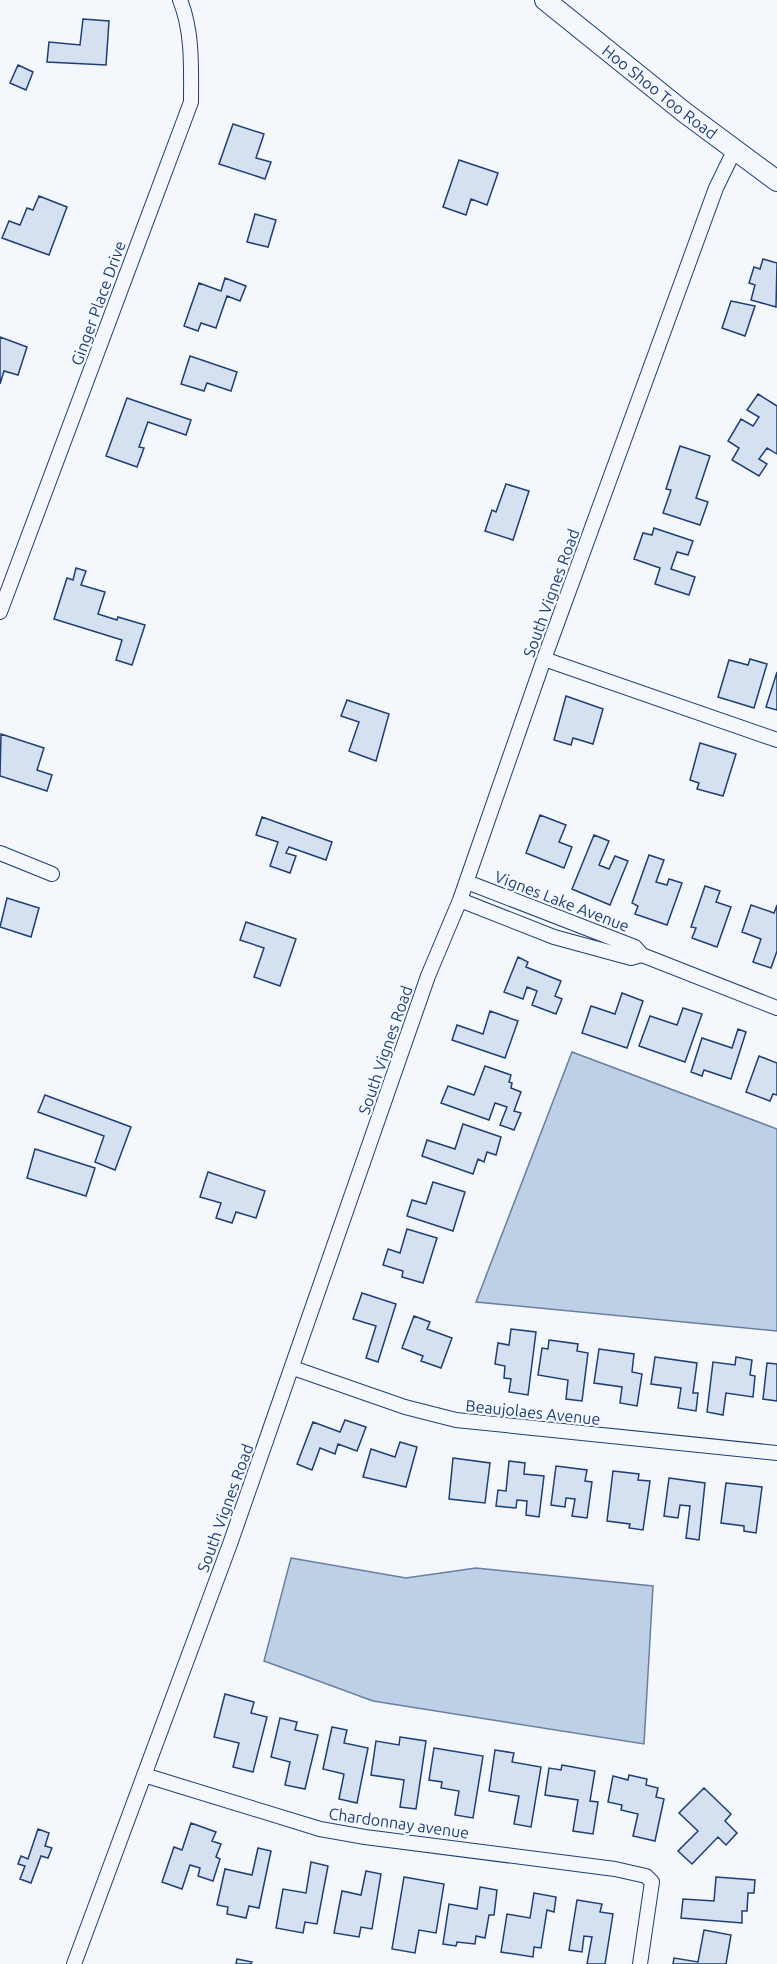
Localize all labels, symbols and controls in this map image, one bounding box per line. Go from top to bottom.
street label: Hoo Shoo Too Road [599,41,721,142]
street label: Ginger Place Drive [67,238,129,368]
street label: South Vignes Road [519,526,583,660]
street label: Vignes Lake Avenue [492,867,632,935]
street label: South Vignes Road [354,983,416,1117]
street label: Beaujolaes Avenue [465,1396,601,1428]
street label: South Vignes Road [193,1441,257,1575]
street label: Chardonnay avenue [328,1804,470,1842]

